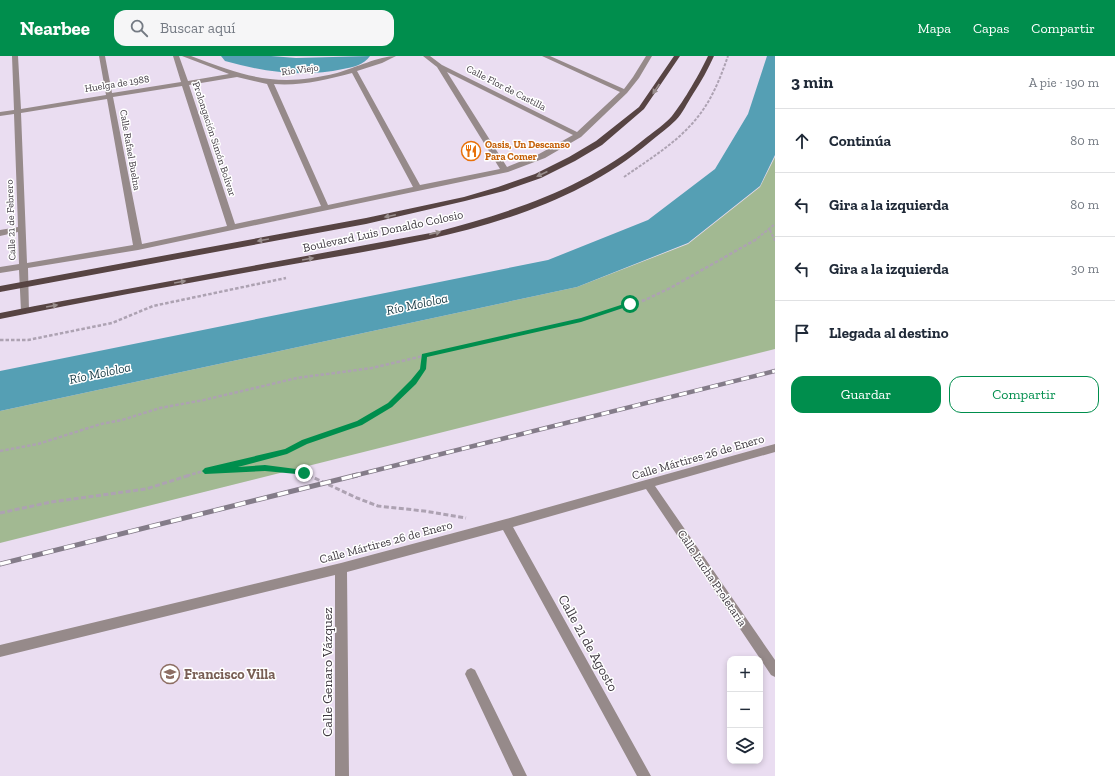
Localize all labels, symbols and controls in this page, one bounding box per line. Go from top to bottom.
search box [114,10,394,46]
text: Nearbee [20,17,90,40]
icon: search [128,17,150,39]
text: Buscar aquí [160,19,236,37]
text: Mapa [918,20,951,37]
text: Capas [973,20,1009,37]
text: Compartir [1031,20,1095,37]
street label: Rio Viejo [281,62,319,78]
street label: Calle Flor de Castilla [464,63,548,113]
text: 3 min [791,72,833,92]
street label: Huelga de 1988 [84,73,150,95]
text: A pie · 190 m [1029,75,1099,90]
street label: Prolongación Simón Bolívar [190,80,238,198]
one-way arrow [652,84,660,94]
street label: Calle Rafael Buelna [117,109,143,191]
icon: ahead [791,130,813,152]
text: Continúa [829,132,891,150]
text: 80 m [1070,133,1099,148]
place label: Oasis, Un Descanso Para Comer [485,139,571,163]
restaurant icon: Oasis, Un Descanso Para Comer [460,140,482,162]
one-way arrow [537,171,548,177]
street label: Calle 21 de Febrero [4,179,18,261]
icon: left [791,194,813,216]
text: Gira a la izquierda [829,196,949,214]
text: 80 m [1070,197,1099,212]
street label: Boulevard Luis Donaldo Colosio [302,207,464,255]
one-way arrow [384,213,396,219]
one-way arrow [429,230,441,236]
one-way arrow [256,237,269,243]
one-way arrow [302,255,314,261]
icon: left [791,258,813,280]
text: Gira a la izquierda [829,260,949,278]
text: 30 m [1071,261,1099,276]
one-way arrow [174,279,186,285]
water label: Río Mololoa [385,290,449,318]
route start [621,295,639,313]
one-way arrow [46,302,58,308]
icon: arrive [791,322,813,344]
text: Llegada al destino [829,324,949,342]
water label: Río Mololoa [68,359,132,387]
button: Guardar [791,376,941,413]
button: Compartir [949,376,1099,413]
street label: Calle Mártires 26 de Enero [630,431,766,483]
route end [295,464,313,482]
street label: Calle Mártires 26 de Enero [318,517,454,567]
street label: Calle Lucha Proletaria [674,527,750,629]
street label: Calle 21 de Agosto [554,592,622,694]
street label: Calle Genaro Vázquez [319,607,336,737]
map controls [727,656,763,764]
button: + [727,656,763,692]
school or university icon: Francisco Villa [159,663,181,685]
place label: Francisco Villa [184,666,275,683]
button: − [727,692,763,728]
button: layers [727,728,763,764]

